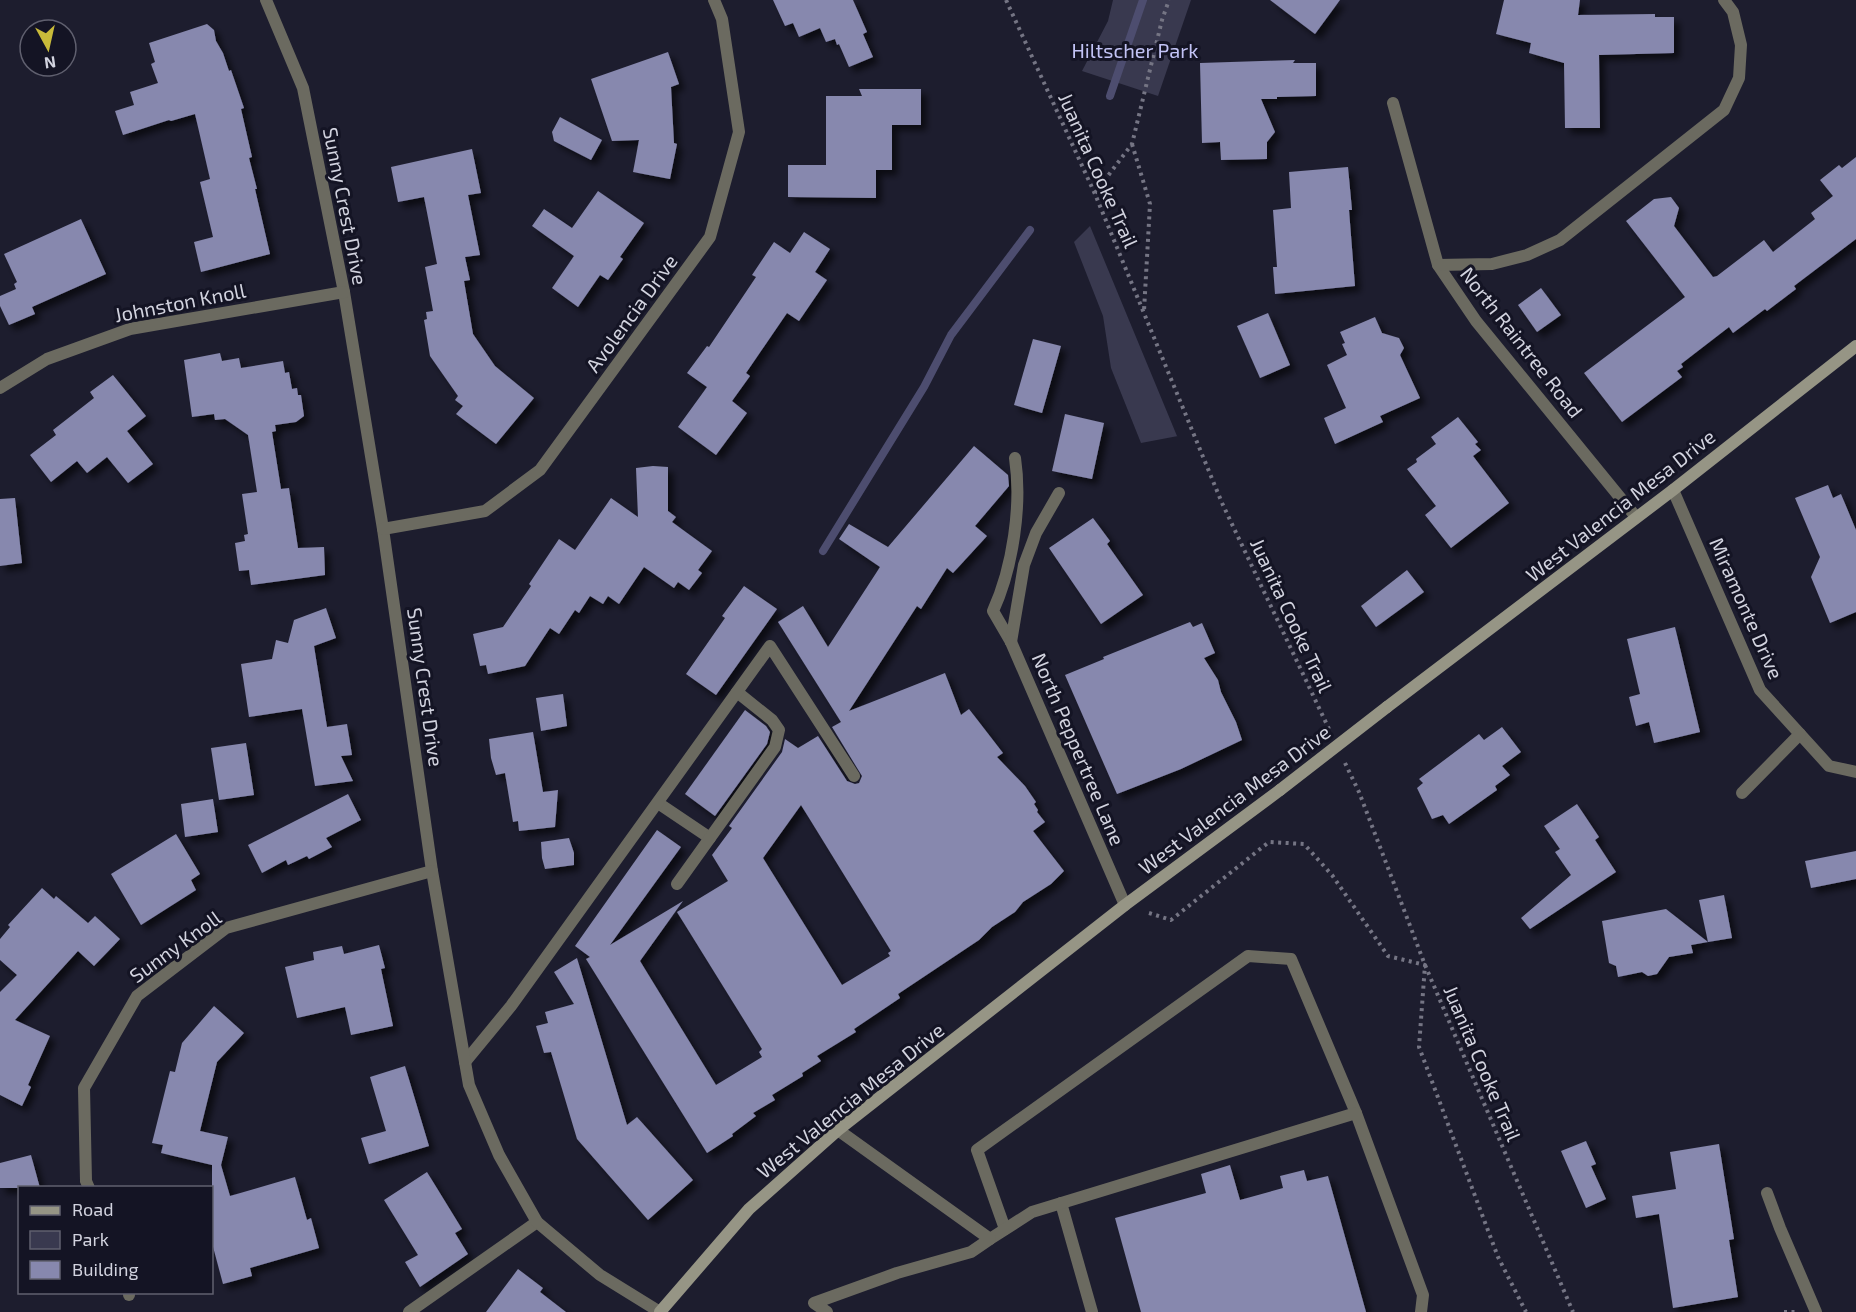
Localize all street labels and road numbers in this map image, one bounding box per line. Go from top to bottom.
street label: Juanita Cooke Trail [1054,89,1144,251]
street label: Sunny Crest Drive [319,125,373,287]
street label: Avolencia Drive [580,249,682,377]
street label: North Raintree Road [1456,262,1588,422]
street label: Johnston Knoll [112,277,248,326]
street label: West Valencia Mesa Drive [1521,424,1719,586]
street label: Juanita Cooke Trail [1246,534,1338,696]
street label: Miramonte Drive [1705,534,1789,682]
street label: Sunny Crest Drive [403,606,449,768]
street label: North Peppertree Lane [1028,649,1130,849]
street label: West Valencia Mesa Drive [1134,719,1334,879]
street label: Sunny Knoll [125,905,225,987]
street label: Juanita Cooke Trail [1439,981,1527,1145]
street label: West Valencia Mesa Drive [752,1017,948,1183]

